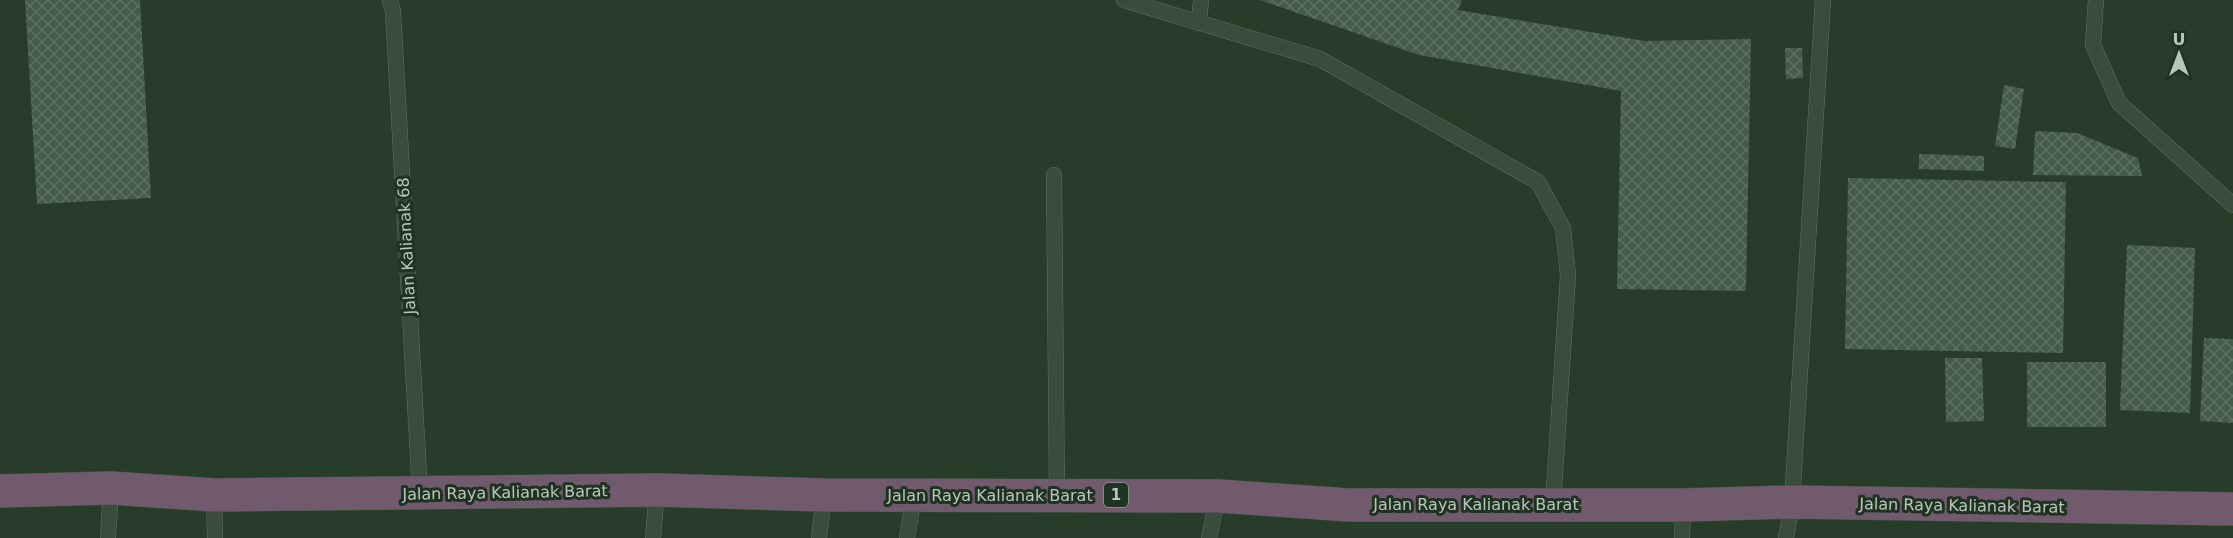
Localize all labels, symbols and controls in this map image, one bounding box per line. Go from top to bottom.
north arrow [2149,24,2209,84]
text: U [2173,30,2186,49]
street label: Jalan Kalianak 68 [393,177,420,316]
street label: Jalan Raya Kalianak Barat [401,481,608,504]
road number: 1 [1104,483,1128,507]
street label: Jalan Raya Kalianak Barat [886,486,1093,505]
street label: Jalan Raya Kalianak Barat [1858,494,2065,517]
street label: Jalan Raya Kalianak Barat [1372,495,1579,514]

